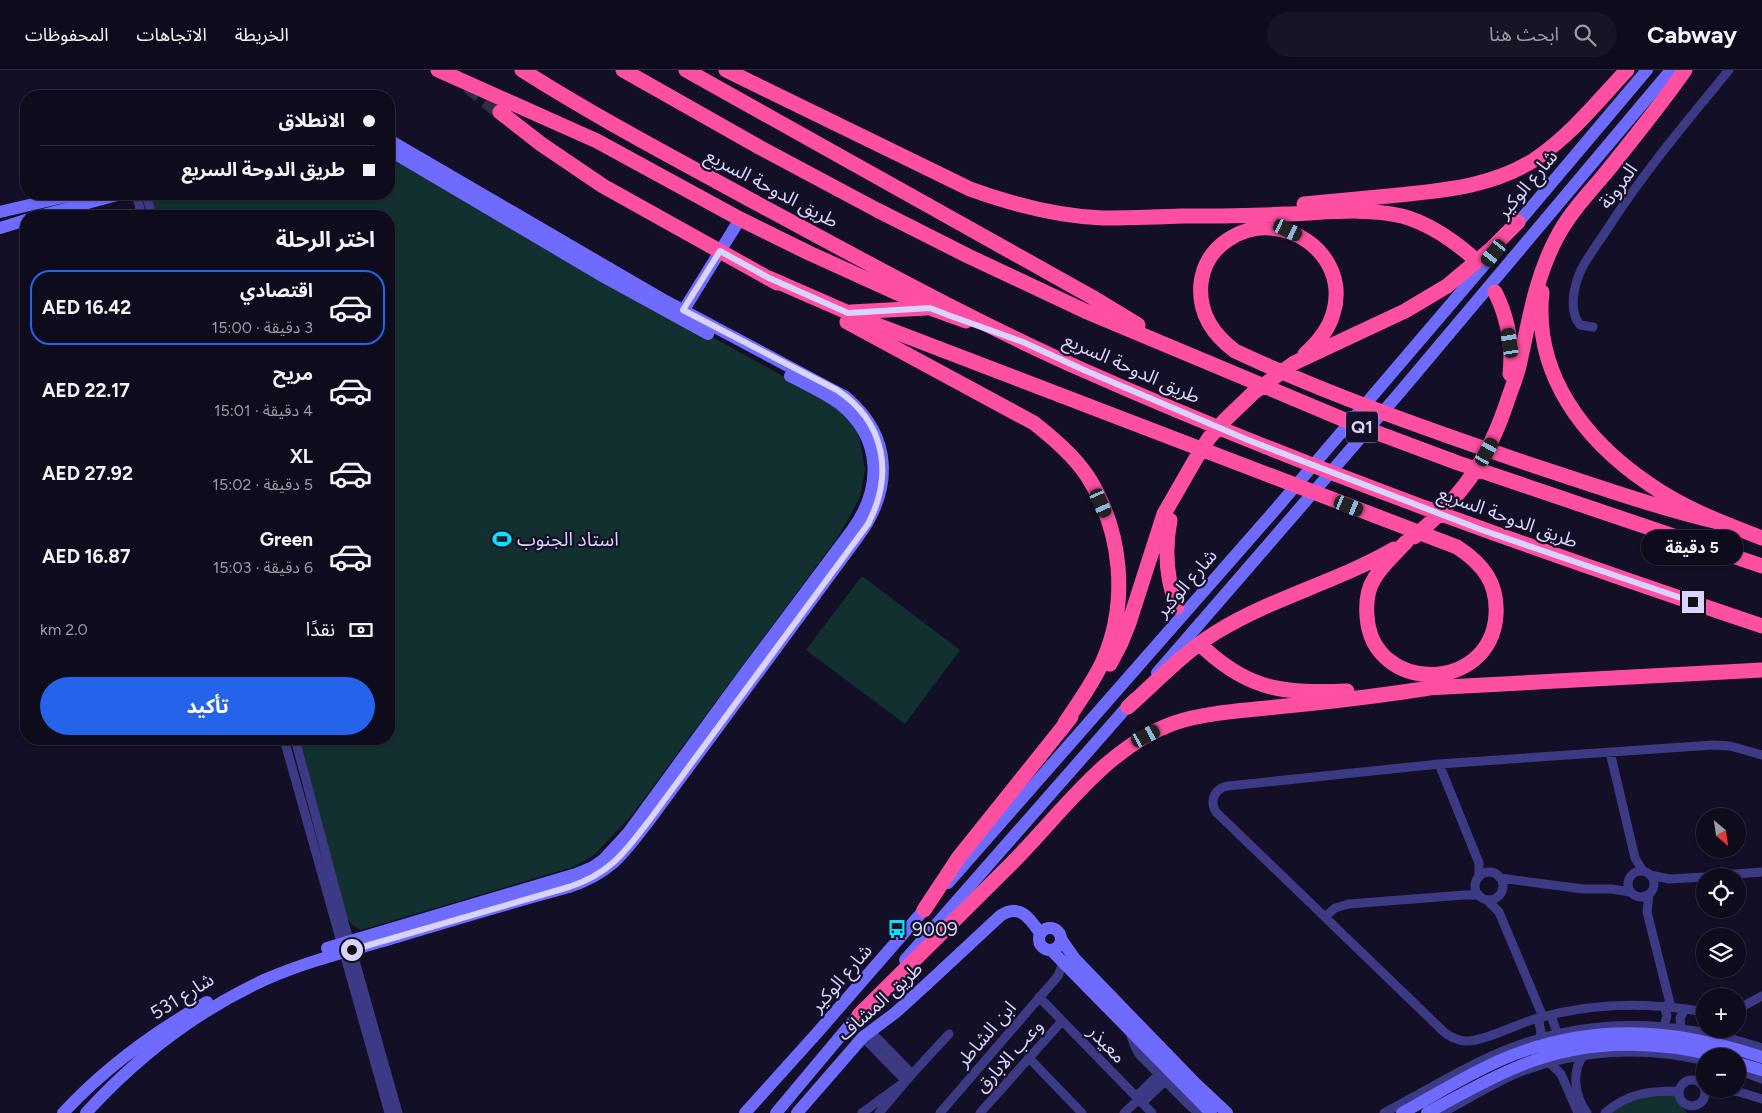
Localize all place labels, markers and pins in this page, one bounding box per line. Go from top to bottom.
sports icon: استاد الجنوب [491,528,513,550]
place label: استاد الجنوب [517,528,619,551]
bus stop icon: 9009 [886,918,908,940]
place label: 9009 [912,918,958,941]

